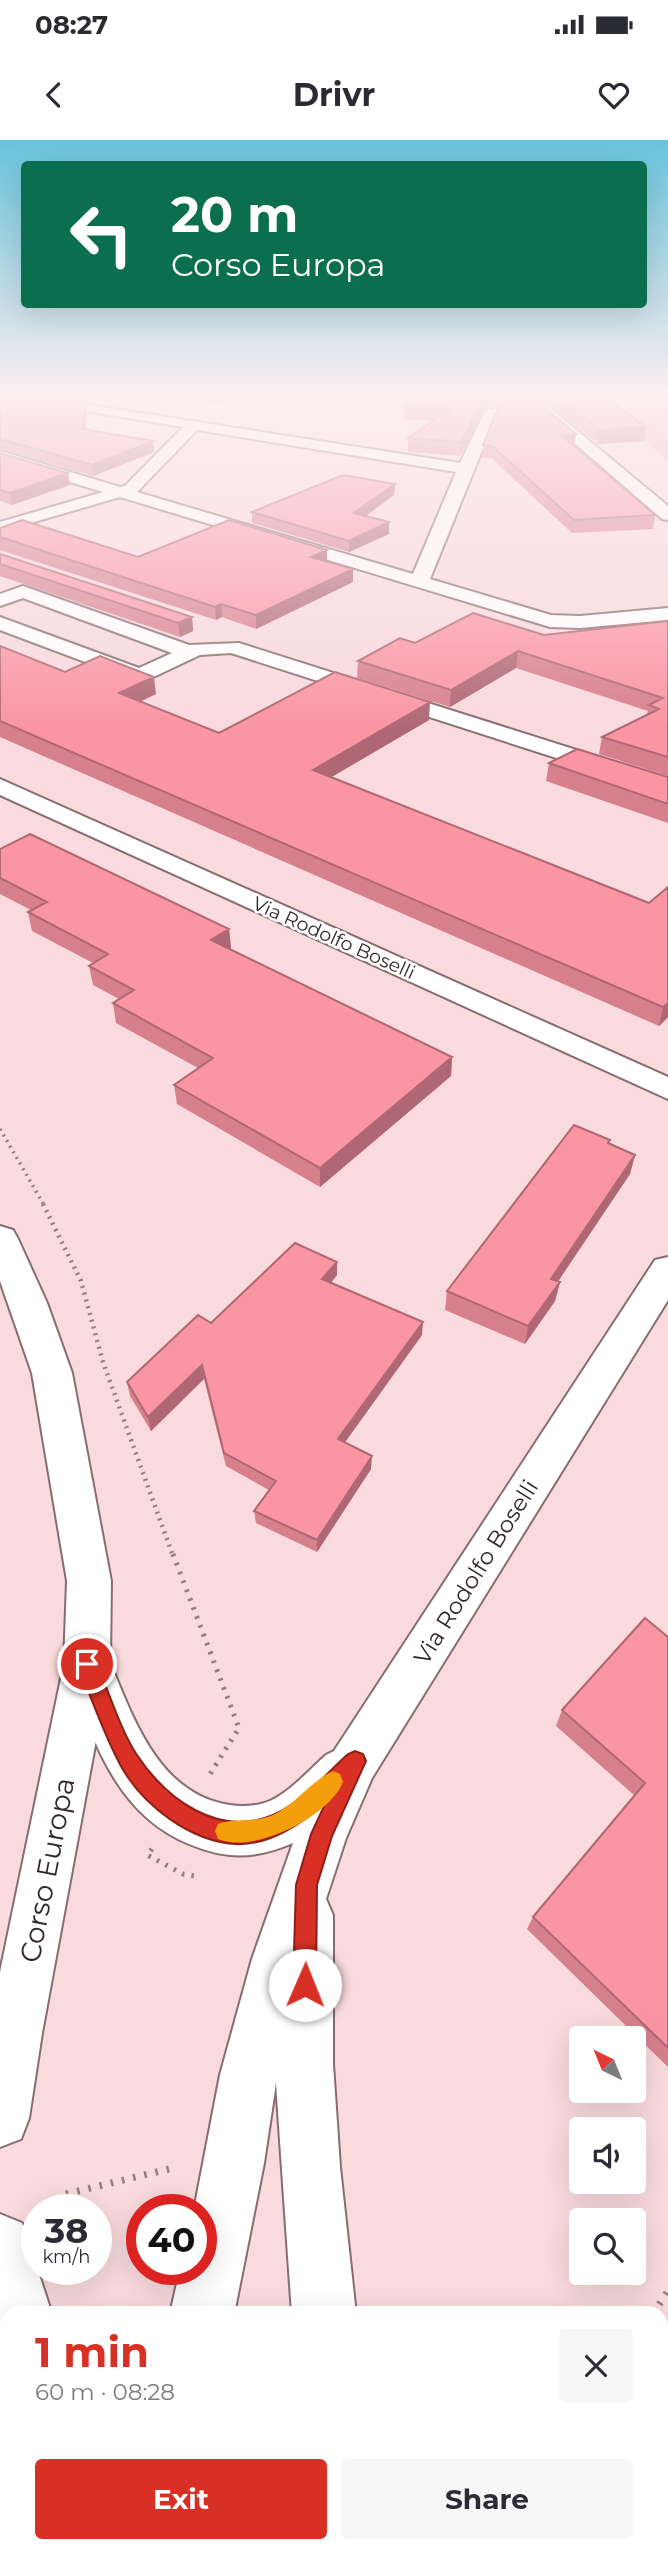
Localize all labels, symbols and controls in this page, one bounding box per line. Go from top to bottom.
text: 08:27 [35,9,108,41]
text: Drivr [293,75,375,114]
icon: back [35,76,73,114]
icon: heart [595,76,633,114]
text: 20 m [171,185,298,244]
icon: left [56,189,147,280]
text: Corso Europa [171,245,385,284]
street label: Via Rodolfo Boselli [249,892,419,984]
street label: Via Rodolfo Boselli [408,1475,544,1669]
pin [57,1634,117,1694]
icon: arrive [68,1645,106,1683]
street label: Corso Europa [12,1775,82,1965]
position arrow [268,1948,342,2022]
north arrow [569,2026,646,2104]
map controls [569,2026,646,2285]
button: sound [569,2117,646,2194]
speed limit sign: 40 [126,2194,217,2285]
button: search [569,2208,646,2285]
text: 38 [45,2209,88,2252]
text: km/h [42,2246,91,2268]
text: 1 min [35,2326,149,2378]
button: close [559,2329,633,2403]
text: 60 m · 08:28 [35,2378,175,2406]
button: Exit [35,2459,327,2539]
button: Share [341,2459,633,2539]

